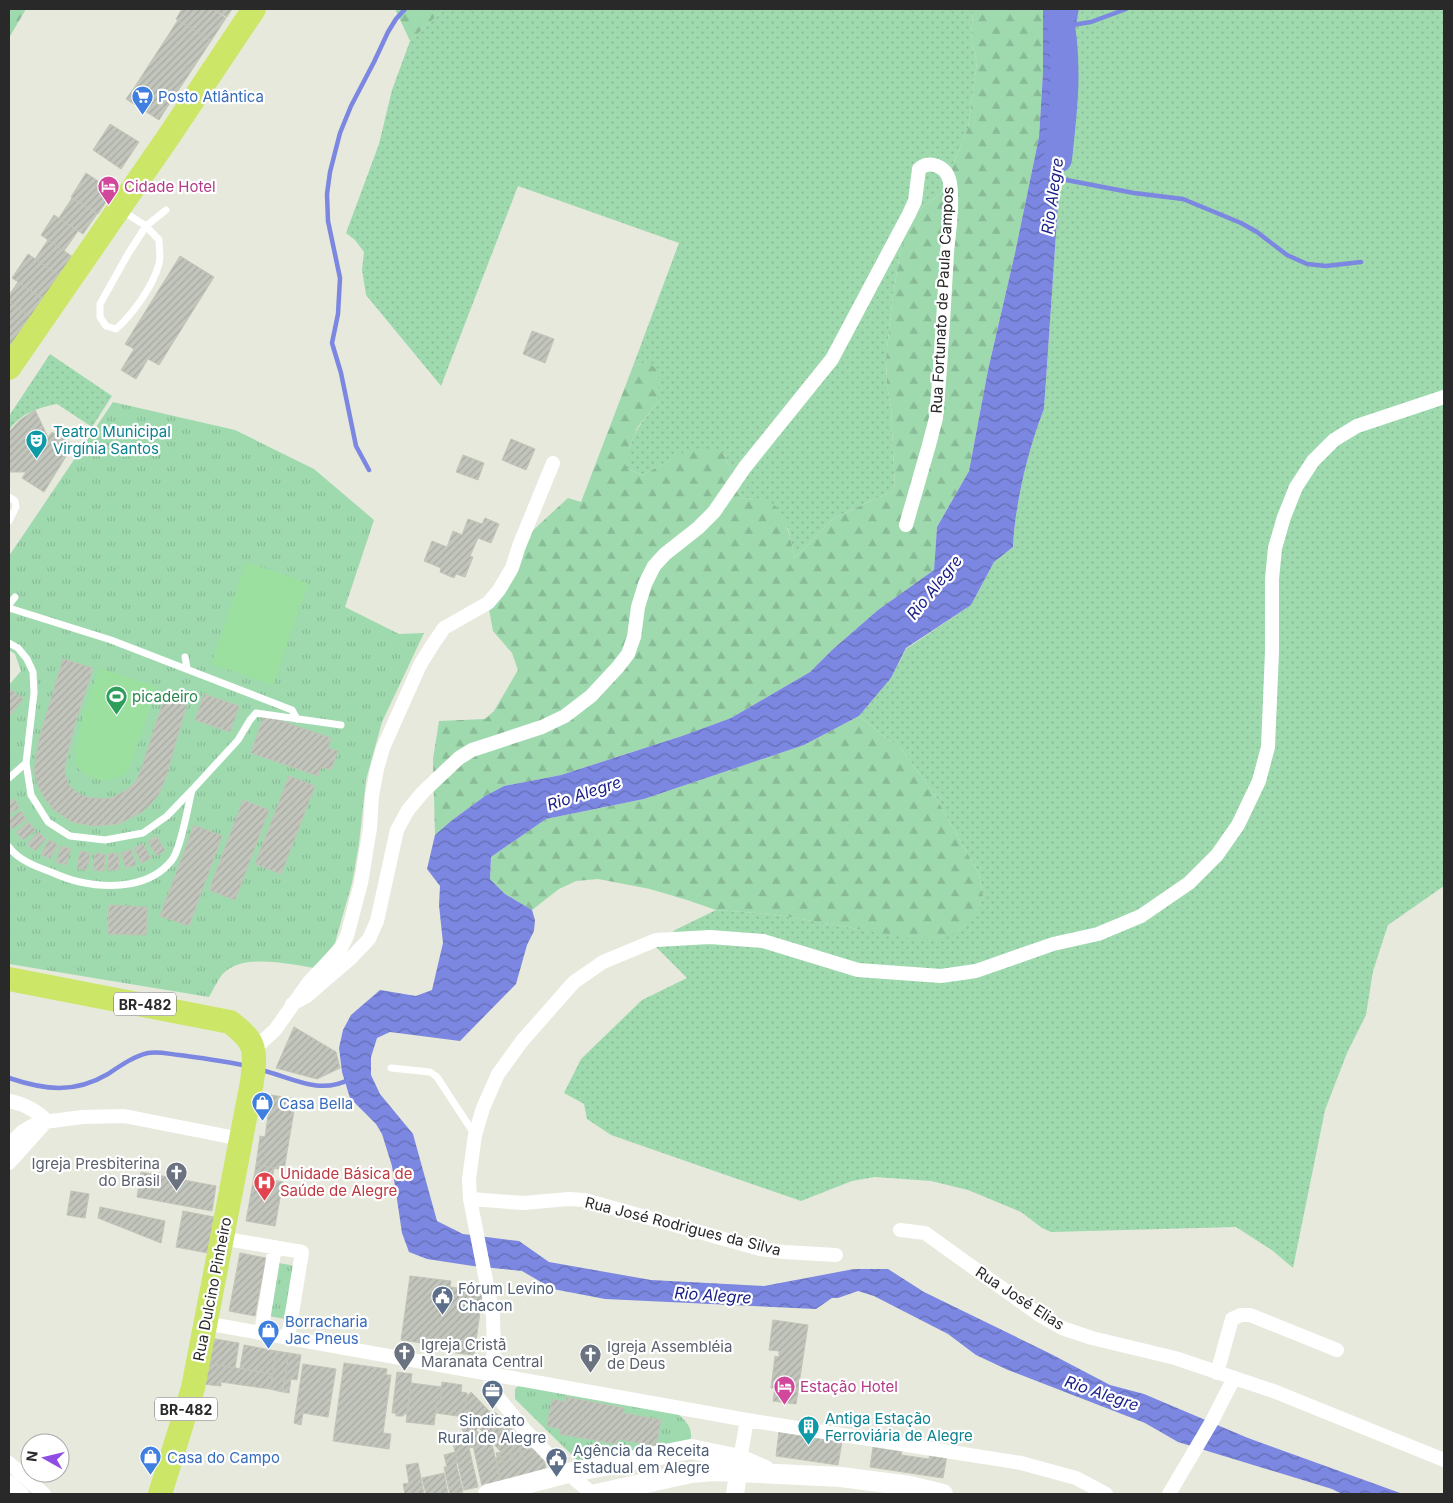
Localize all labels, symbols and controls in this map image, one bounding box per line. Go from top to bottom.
supermarket icon: Posto Atlântica [130,84,154,115]
place label: Posto Atlântica [158,87,264,106]
water label: Rio Alegre [1037,156,1067,236]
hotel icon: Cidade Hotel [96,174,120,205]
place label: Cidade Hotel [124,177,216,196]
street label: Rua Fortunato de Paula Campos [927,186,957,414]
place label: Teatro Municipal Virgínia Santos [53,422,171,458]
theatre icon: Teatro Municipal Virgínia Santos [25,428,49,459]
water label: Rio Alegre [902,551,966,623]
sports icon: picadeiro [104,684,128,715]
place label: picadeiro [132,687,198,706]
water label: Rio Alegre [544,772,624,814]
road number: BR-482 [114,992,176,1016]
shop icon: Casa Bella [251,1091,275,1122]
place label: Casa Bella [279,1094,353,1113]
place label: Igreja Presbiterina do Brasil [32,1154,160,1190]
church icon: Igreja Presbiterina do Brasil [164,1160,188,1191]
place label: Unidade Básica de Saúde de Alegre [280,1164,413,1200]
hospital icon: Unidade Básica de Saúde de Alegre [252,1170,276,1201]
street label: Rua José Rodrigues da Silva [583,1192,783,1260]
street label: Rua Dulcino Pinheiro [189,1215,235,1363]
street label: Rua José Elias [972,1262,1068,1334]
place label: Fórum Levino Chacon [458,1279,554,1315]
water label: Rio Alegre [674,1282,752,1308]
public building icon: Fórum Levino Chacon [430,1285,454,1316]
place label: Borracharia Jac Pneus [285,1312,368,1348]
shop icon: Borracharia Jac Pneus [257,1318,281,1349]
place label: Igreja Cristã Maranata Central [421,1335,543,1371]
place label: Igreja Assembléia de Deus [607,1337,732,1373]
church icon: Igreja Cristã Maranata Central [393,1341,417,1372]
church icon: Igreja Assembléia de Deus [579,1343,603,1374]
water label: Rio Alegre [1062,1371,1142,1415]
hotel icon: Estação Hotel [772,1374,796,1405]
place label: Estação Hotel [800,1377,898,1396]
office icon: Sindicato Rural de Alegre [480,1379,504,1410]
road number: BR-482 [155,1398,217,1420]
place label: Antiga Estação Ferroviária de Alegre [825,1409,973,1445]
place label: Sindicato Rural de Alegre [438,1411,546,1447]
building icon: Antiga Estação Ferroviária de Alegre [797,1415,821,1446]
north arrow [20,1433,70,1483]
place label: Agência da Receita Estadual em Alegre [573,1441,710,1477]
shop icon: Casa do Campo [139,1445,163,1476]
public building icon: Agência da Receita Estadual em Alegre [545,1447,569,1478]
place label: Casa do Campo [167,1448,280,1467]
text: N [22,1450,41,1463]

